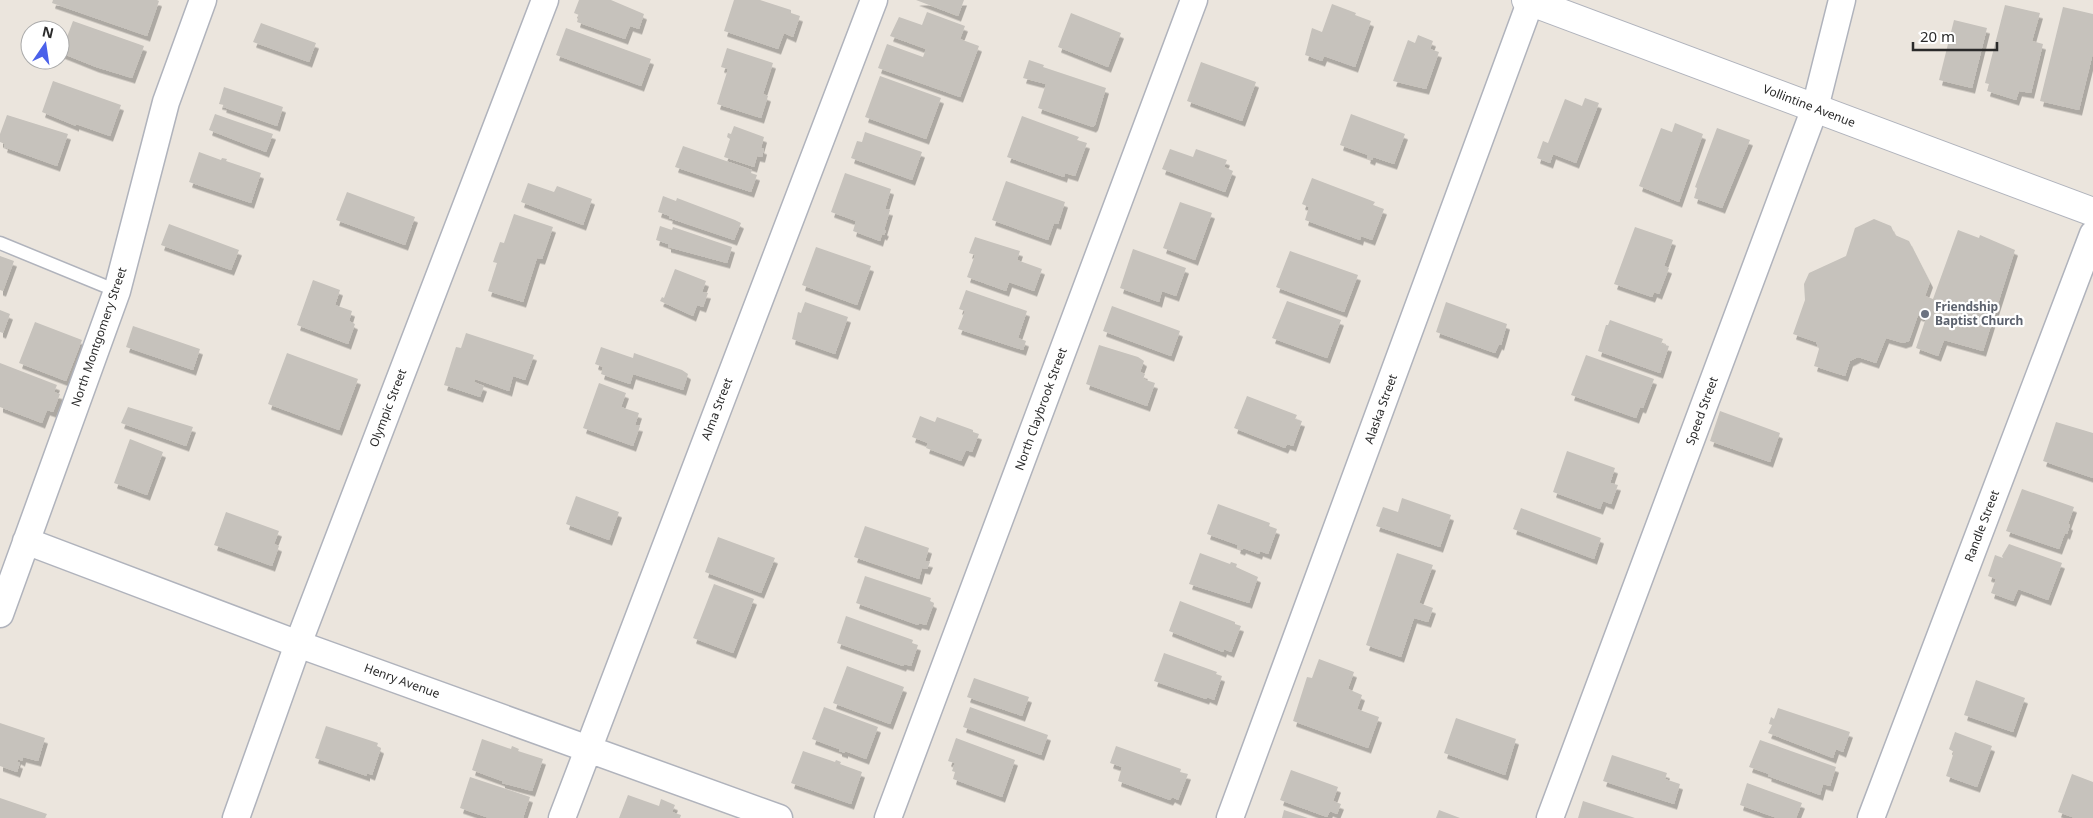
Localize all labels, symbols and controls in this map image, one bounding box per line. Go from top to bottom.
north arrow [20,20,70,70]
scale bar [1913,20,1997,52]
text: N [40,21,56,42]
text: 20 m [1920,26,1955,46]
street label: Vollintine Avenue [1760,80,1858,131]
street label: North Montgomery Street [67,264,131,409]
place label: Friendship Baptist Church [1935,298,2023,329]
marker: Friendship Baptist Church [1919,308,1931,320]
street label: North Claybrook Street [1010,345,1071,473]
street label: Olympic Street [365,366,411,449]
street label: Alaska Street [1360,371,1401,446]
street label: Speed Street [1681,374,1722,447]
street label: Alma Street [697,375,736,442]
street label: Randle Street [1960,487,2003,564]
street label: Henry Avenue [362,659,443,702]

